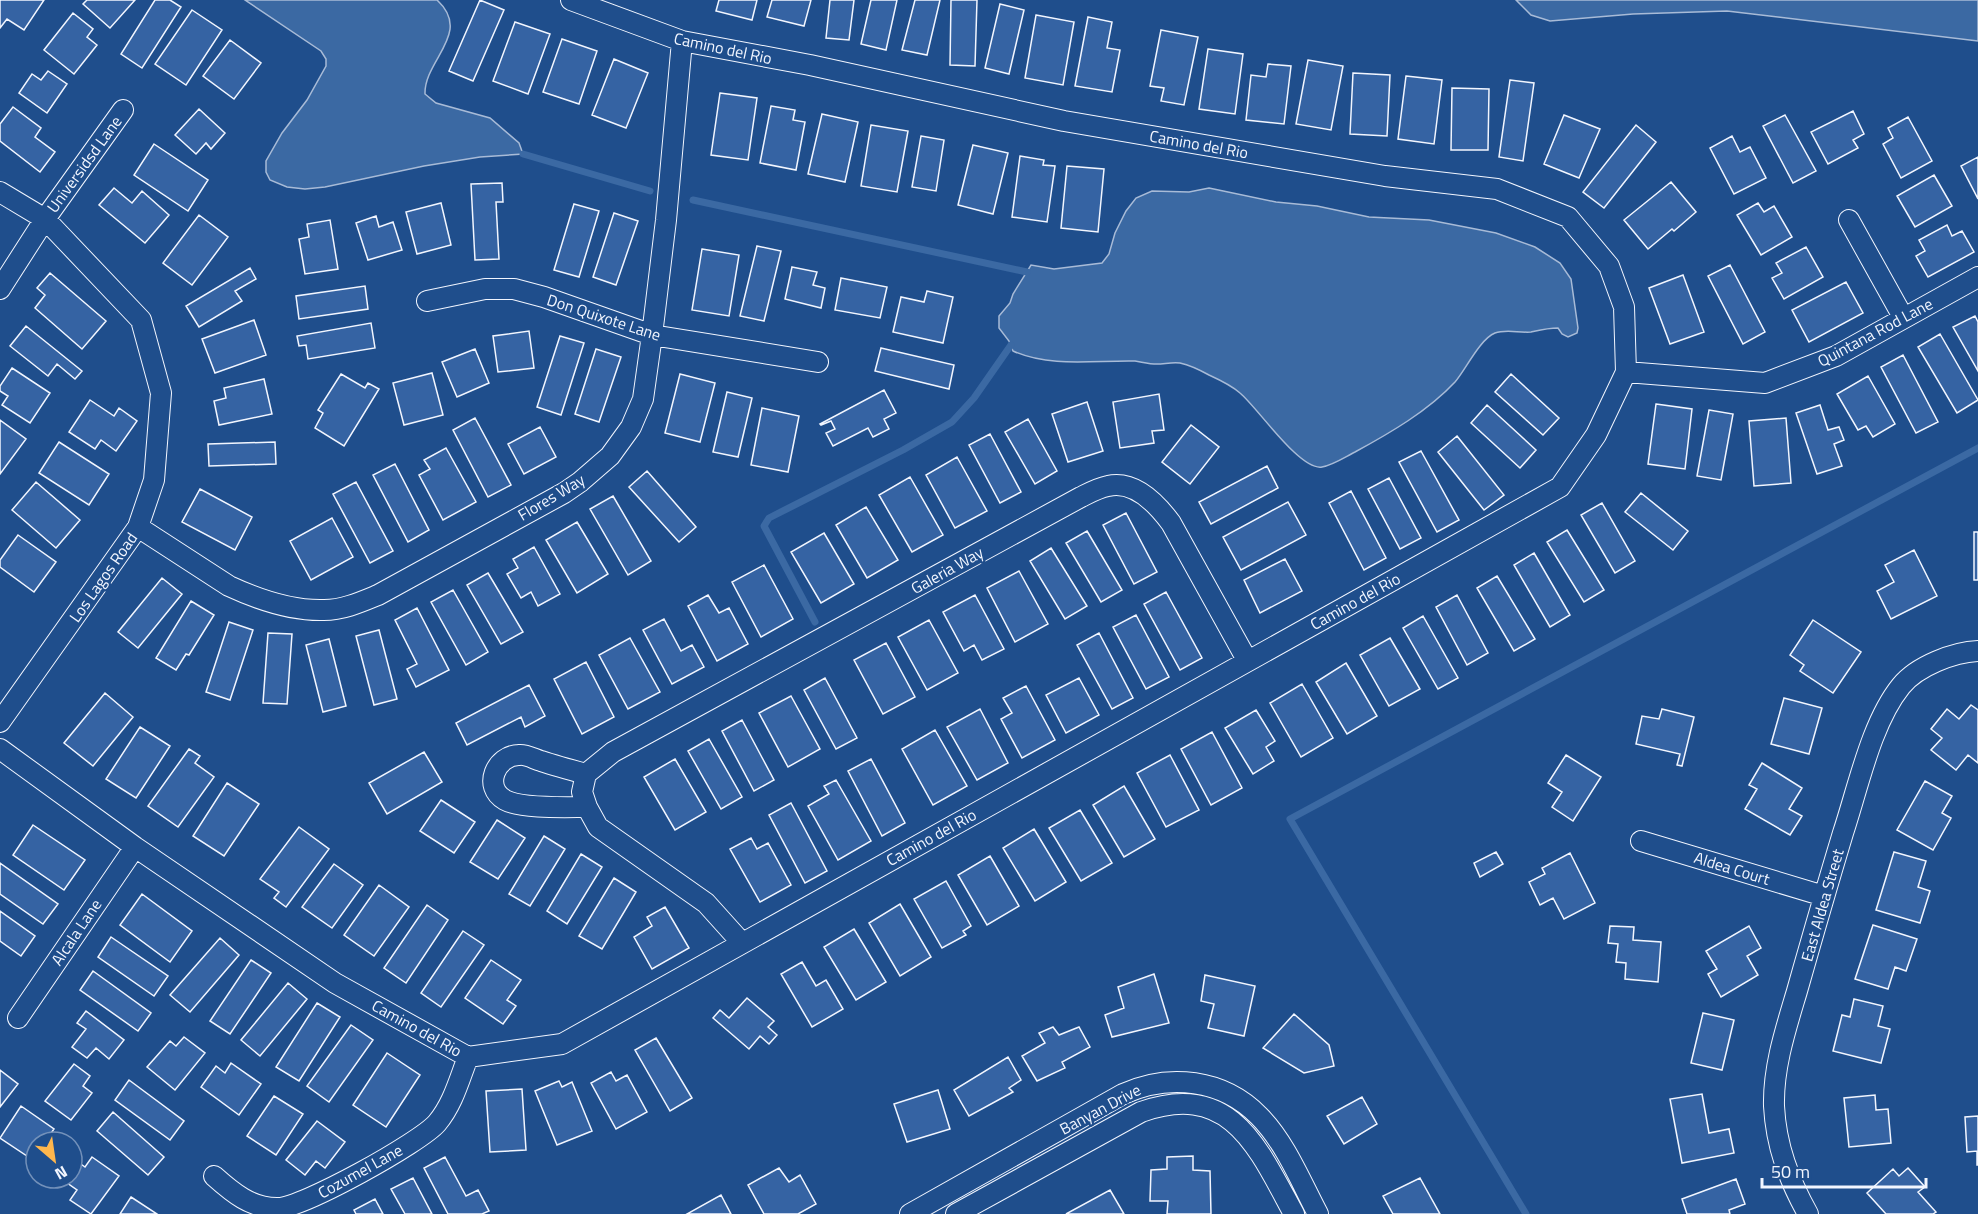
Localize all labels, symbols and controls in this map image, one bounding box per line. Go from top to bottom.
street label: Camino del Rio [672,26,774,70]
street label: Universidsd Lane [41,111,127,217]
street label: Camino del Rio [1148,124,1250,164]
street label: Don Quixote Lane [544,287,664,347]
street label: Quintana Rod Lane [1813,292,1937,372]
street label: Flores Way [513,467,589,526]
street label: Los Lagos Road [63,527,143,627]
street label: Galeria Way [906,540,988,600]
street label: Camino del Rio [1306,566,1404,636]
street label: Camino del Rio [882,802,980,872]
street label: Aldea Court [1691,845,1773,891]
street label: East Aldea Street [1794,846,1850,964]
street label: Alcala Lane [45,894,107,970]
street label: Camino del Rio [368,993,466,1063]
street label: Banyan Drive [1055,1077,1145,1141]
north arrow [24,1130,84,1190]
street label: Cozumel Lane [313,1138,407,1204]
scale bar [1762,1151,1926,1189]
text: 50 m [1771,1158,1810,1185]
text: N [51,1160,72,1186]

